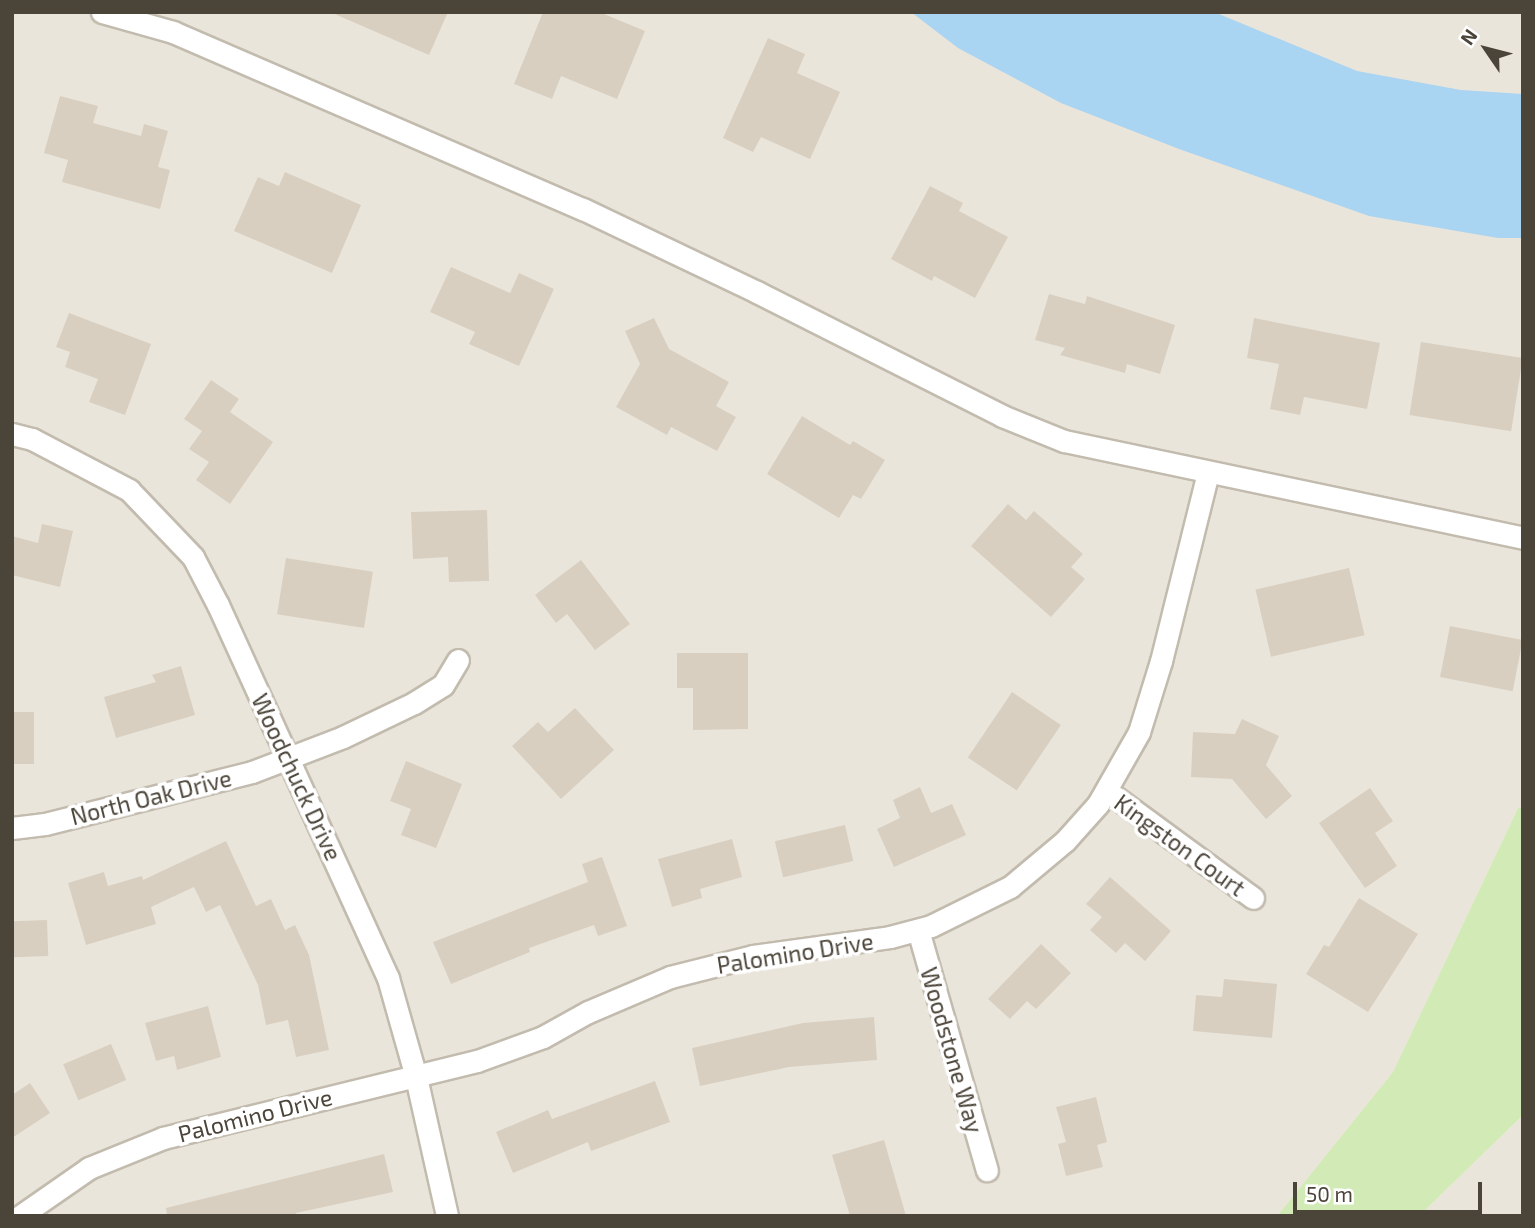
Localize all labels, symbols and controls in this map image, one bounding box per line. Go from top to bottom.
north arrow [1451,14,1521,84]
text: N [1455,24,1482,49]
street label: Woodchuck Drive [246,689,348,865]
street label: North Oak Drive [68,764,234,830]
street label: Kingston Court [1109,788,1251,902]
street label: Palomino Drive [715,927,875,979]
street label: Woodstone Way [915,964,989,1136]
street label: Palomino Drive [175,1082,335,1148]
scale bar [1297,1168,1486,1212]
text: 50 m [1306,1181,1353,1206]

